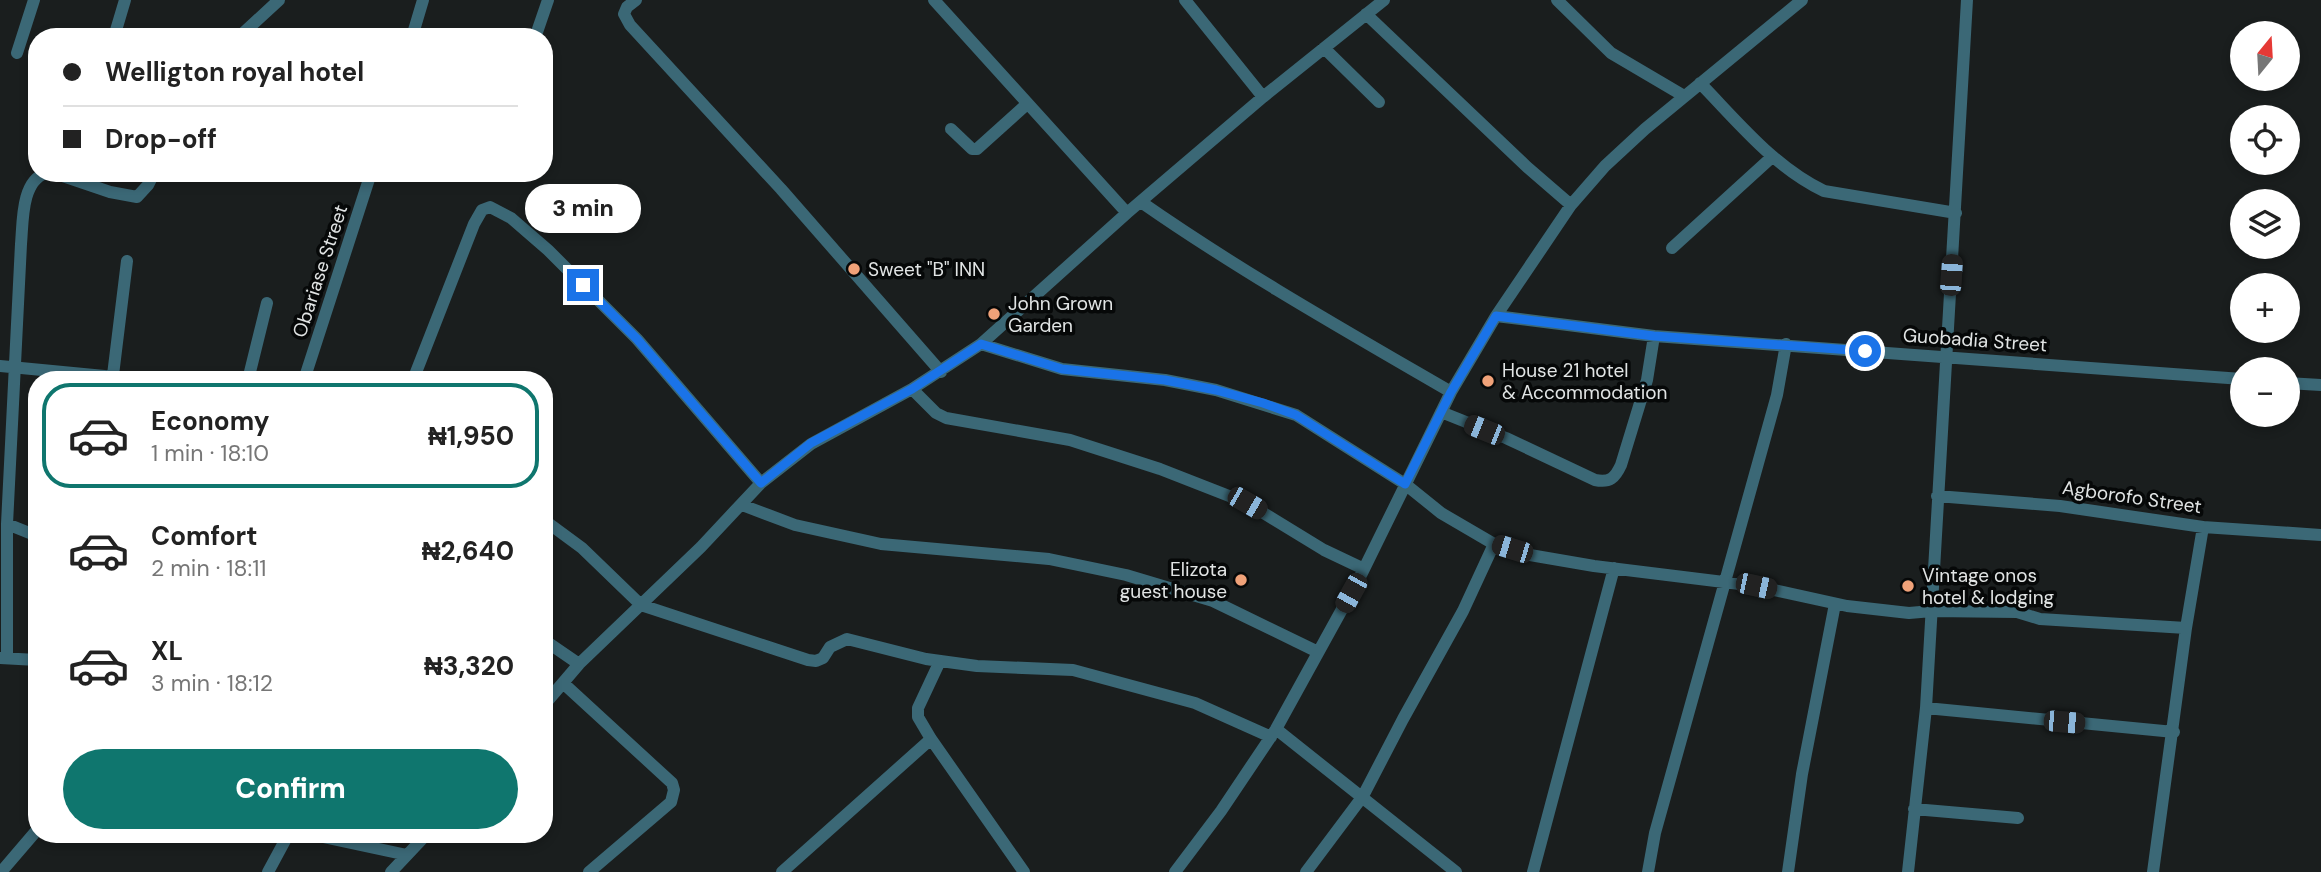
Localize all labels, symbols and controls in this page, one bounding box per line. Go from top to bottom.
north arrow [2230,21,2300,91]
map controls [2230,21,2300,427]
text: Welligton royal hotel [105,55,364,89]
button: locate [2230,105,2300,175]
text: Drop-off [105,122,217,156]
callout: 3 min [525,184,641,232]
button: layers [2230,189,2300,259]
text: 3 min [552,193,614,223]
street label: Obariase Street [287,201,353,341]
car [1940,253,1963,297]
place label: Sweet "B" INN [868,257,985,282]
marker: Sweet "B" INN [846,261,862,277]
route end [567,269,599,301]
button: + [2230,273,2300,343]
place label: John Grown Garden [1008,291,1113,338]
marker: John Grown Garden [986,306,1002,322]
street label: Guobadia Street [1902,322,2048,358]
route start [1849,335,1881,367]
button: − [2230,357,2300,427]
place label: House 21 hotel & Accommodation [1502,358,1667,405]
marker: House 21 hotel & Accommodation [1480,373,1496,389]
icon: car [67,404,130,467]
text: Economy [151,404,269,438]
car [1461,412,1508,448]
text: ₦1,950 [428,419,514,453]
text: 1 min · 18:10 [151,438,269,468]
street label: Agborofo Street [2061,475,2203,519]
car [1224,483,1271,523]
icon: car [67,519,130,582]
text: Comfort [151,519,257,553]
car [1489,533,1536,565]
text: ₦2,640 [422,534,514,568]
text: 2 min · 18:11 [151,553,267,583]
place label: Elizota guest house [1120,557,1227,604]
place label: Vintage onos hotel & lodging [1922,563,2055,610]
car [1332,570,1371,616]
car [1734,571,1779,601]
marker: Elizota guest house [1233,572,1249,588]
marker: Vintage onos hotel & lodging [1900,578,1916,594]
icon: car [67,634,130,697]
text: XL [151,634,183,668]
text: ₦3,320 [424,649,514,683]
text: 3 min · 18:12 [151,668,273,698]
car [2043,710,2086,734]
button: Confirm [63,749,518,829]

